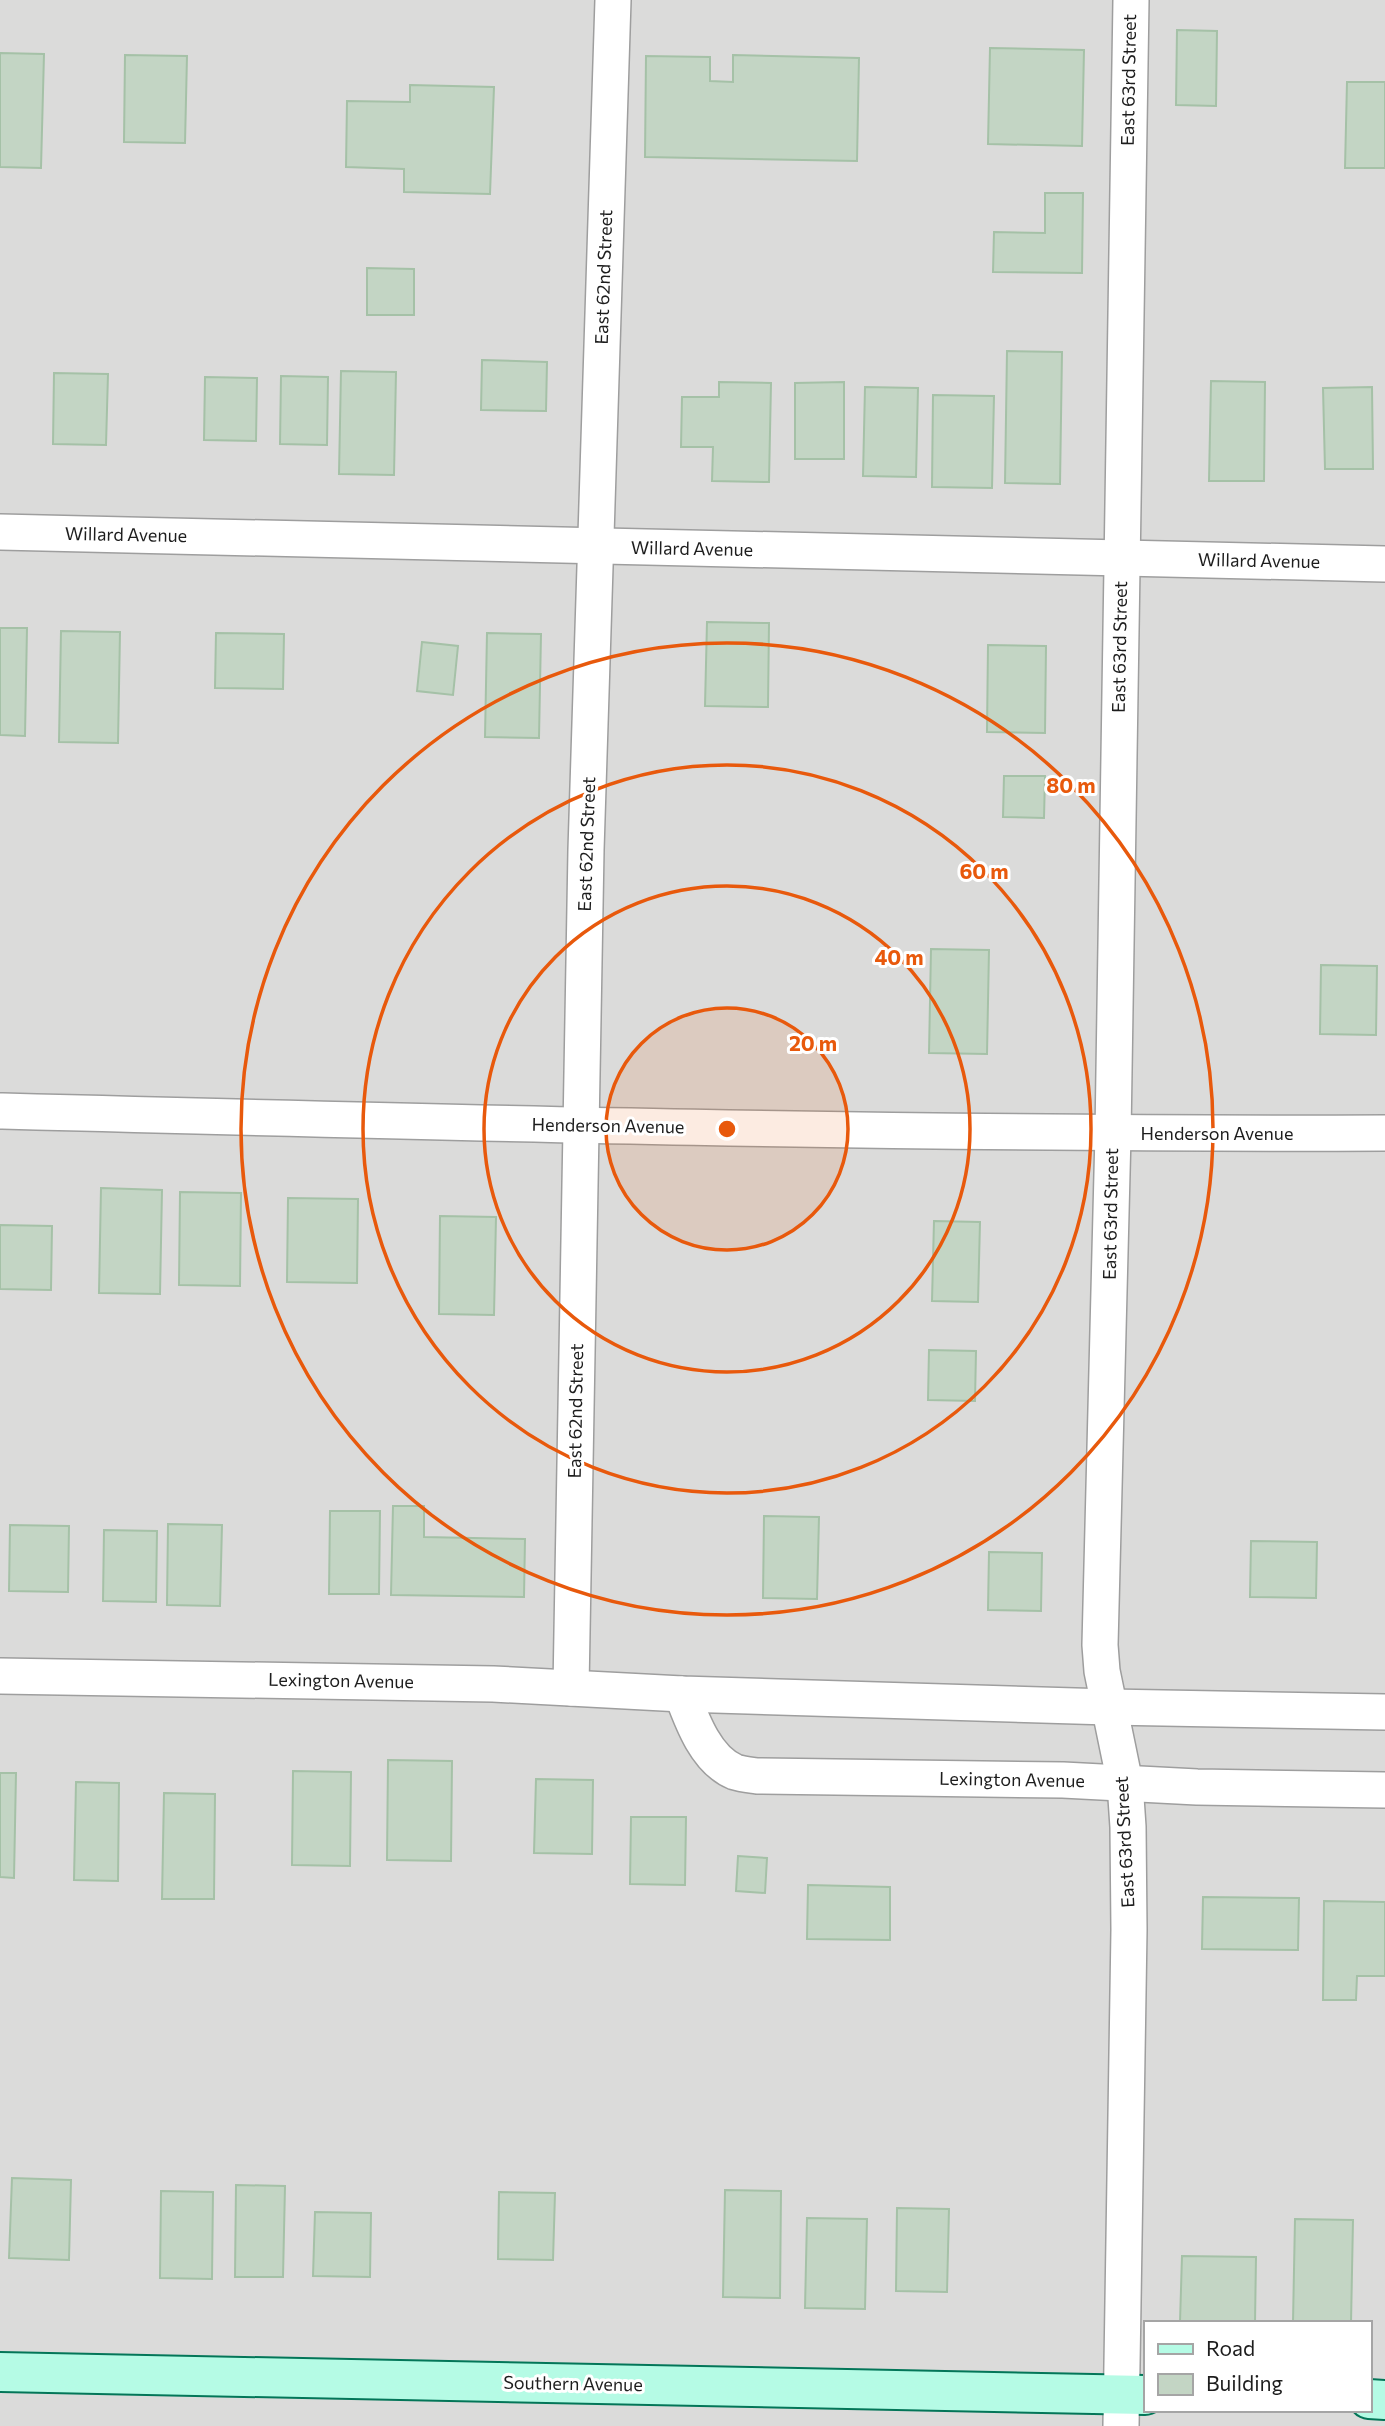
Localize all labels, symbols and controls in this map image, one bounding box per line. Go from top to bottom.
street label: East 63rd Street [1116,14,1140,146]
street label: East 62nd Street [590,209,616,345]
street label: Willard Avenue [65,522,187,546]
street label: Willard Avenue [631,536,753,560]
street label: Willard Avenue [1198,548,1320,572]
street label: East 63rd Street [1107,581,1131,713]
text: 80 m [1046,772,1096,797]
street label: East 62nd Street [573,776,599,912]
text: 60 m [959,858,1009,883]
text: 40 m [874,944,924,969]
text: 20 m [789,1030,837,1055]
street label: Henderson Avenue [531,1113,685,1137]
centre of rings [715,1117,739,1141]
street label: Henderson Avenue [1141,1122,1293,1144]
street label: East 63rd Street [1098,1148,1122,1280]
street label: East 62nd Street [563,1343,587,1479]
street label: Lexington Avenue [268,1668,414,1692]
street label: Lexington Avenue [939,1767,1085,1791]
street label: East 63rd Street [1110,1776,1138,1908]
legend [1144,2321,1371,2412]
text: Road [1206,2335,1255,2360]
text: Building [1206,2370,1283,2395]
street label: Southern Avenue [503,2371,643,2395]

